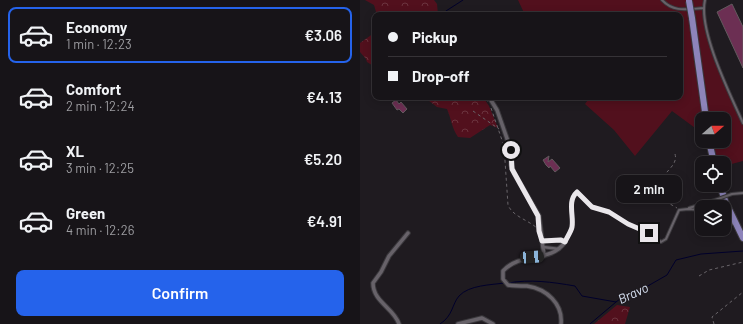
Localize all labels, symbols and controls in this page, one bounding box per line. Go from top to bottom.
icon: car [18,17,54,53]
text: Economy [66,18,127,36]
text: €3.06 [304,26,342,44]
text: Pickup [412,28,458,46]
text: 1 min · 12:23 [66,36,132,52]
text: Drop-off [412,67,470,85]
icon: car [18,79,54,115]
text: Comfort [66,80,121,98]
text: €4.13 [306,88,342,106]
text: 2 min · 12:24 [66,98,135,114]
north arrow [695,112,731,148]
map controls [695,112,731,236]
icon: car [18,141,54,177]
route start [502,141,520,159]
text: XL [66,142,84,160]
text: €5.20 [304,150,342,168]
button: locate [695,156,731,192]
text: 3 min · 12:25 [66,160,134,176]
callout: 2 min [616,175,682,203]
text: 2 min [634,181,664,197]
button: layers [695,200,731,236]
icon: car [18,203,54,239]
text: Green [66,204,105,222]
text: €4.91 [307,212,342,230]
text: 4 min · 12:26 [66,222,134,238]
route end [640,224,658,242]
car [520,250,544,264]
button: Confirm [16,270,344,316]
water label: Bravo [615,279,651,307]

